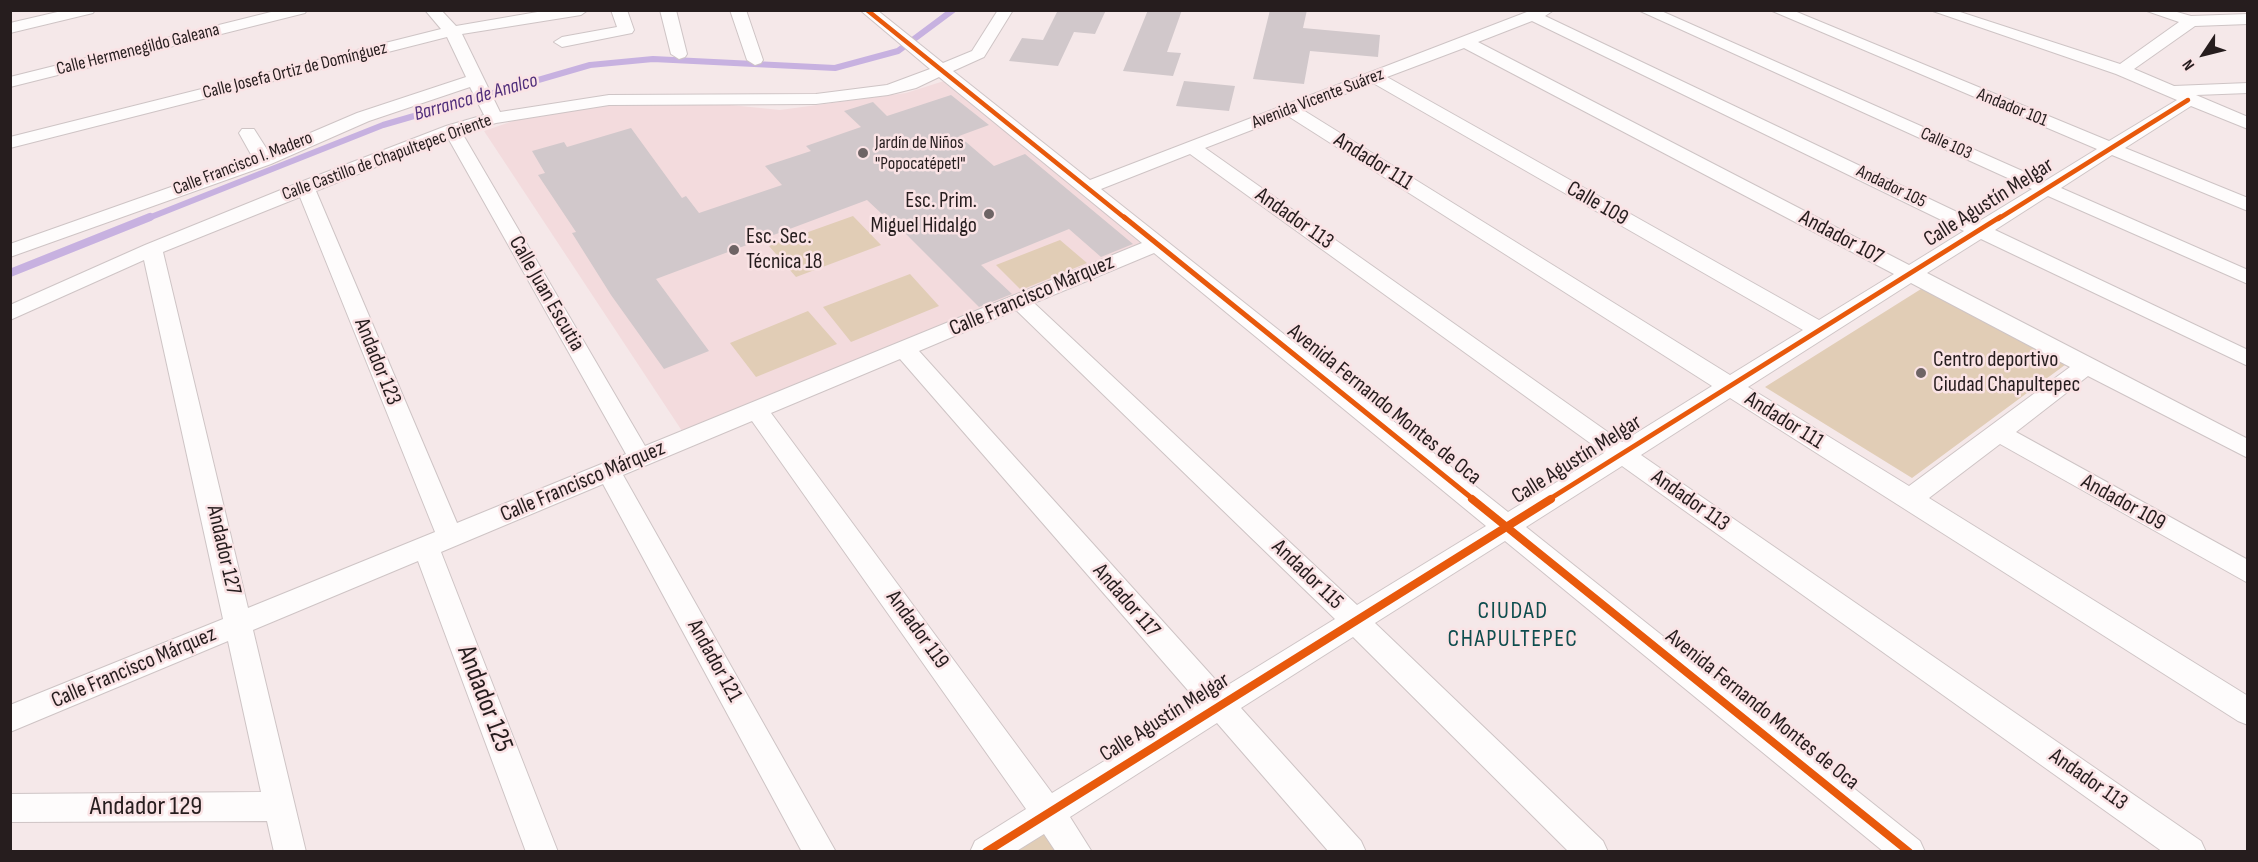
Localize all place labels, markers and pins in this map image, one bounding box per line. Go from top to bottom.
place label: Jardín de Niños "Popocatépetl" [875,132,965,174]
marker: Jardín de Niños "Popocatépetl" [856,146,870,160]
place label: Esc. Prim. Miguel Hidalgo [871,188,977,240]
marker: Esc. Prim. Miguel Hidalgo [982,207,996,221]
place label: Esc. Sec. Técnica 18 [746,224,822,276]
marker: Esc. Sec. Técnica 18 [727,243,741,257]
place label: Centro deportivo Ciudad Chapultepec [1933,347,2080,398]
marker: Centro deportivo Ciudad Chapultepec [1914,366,1928,380]

